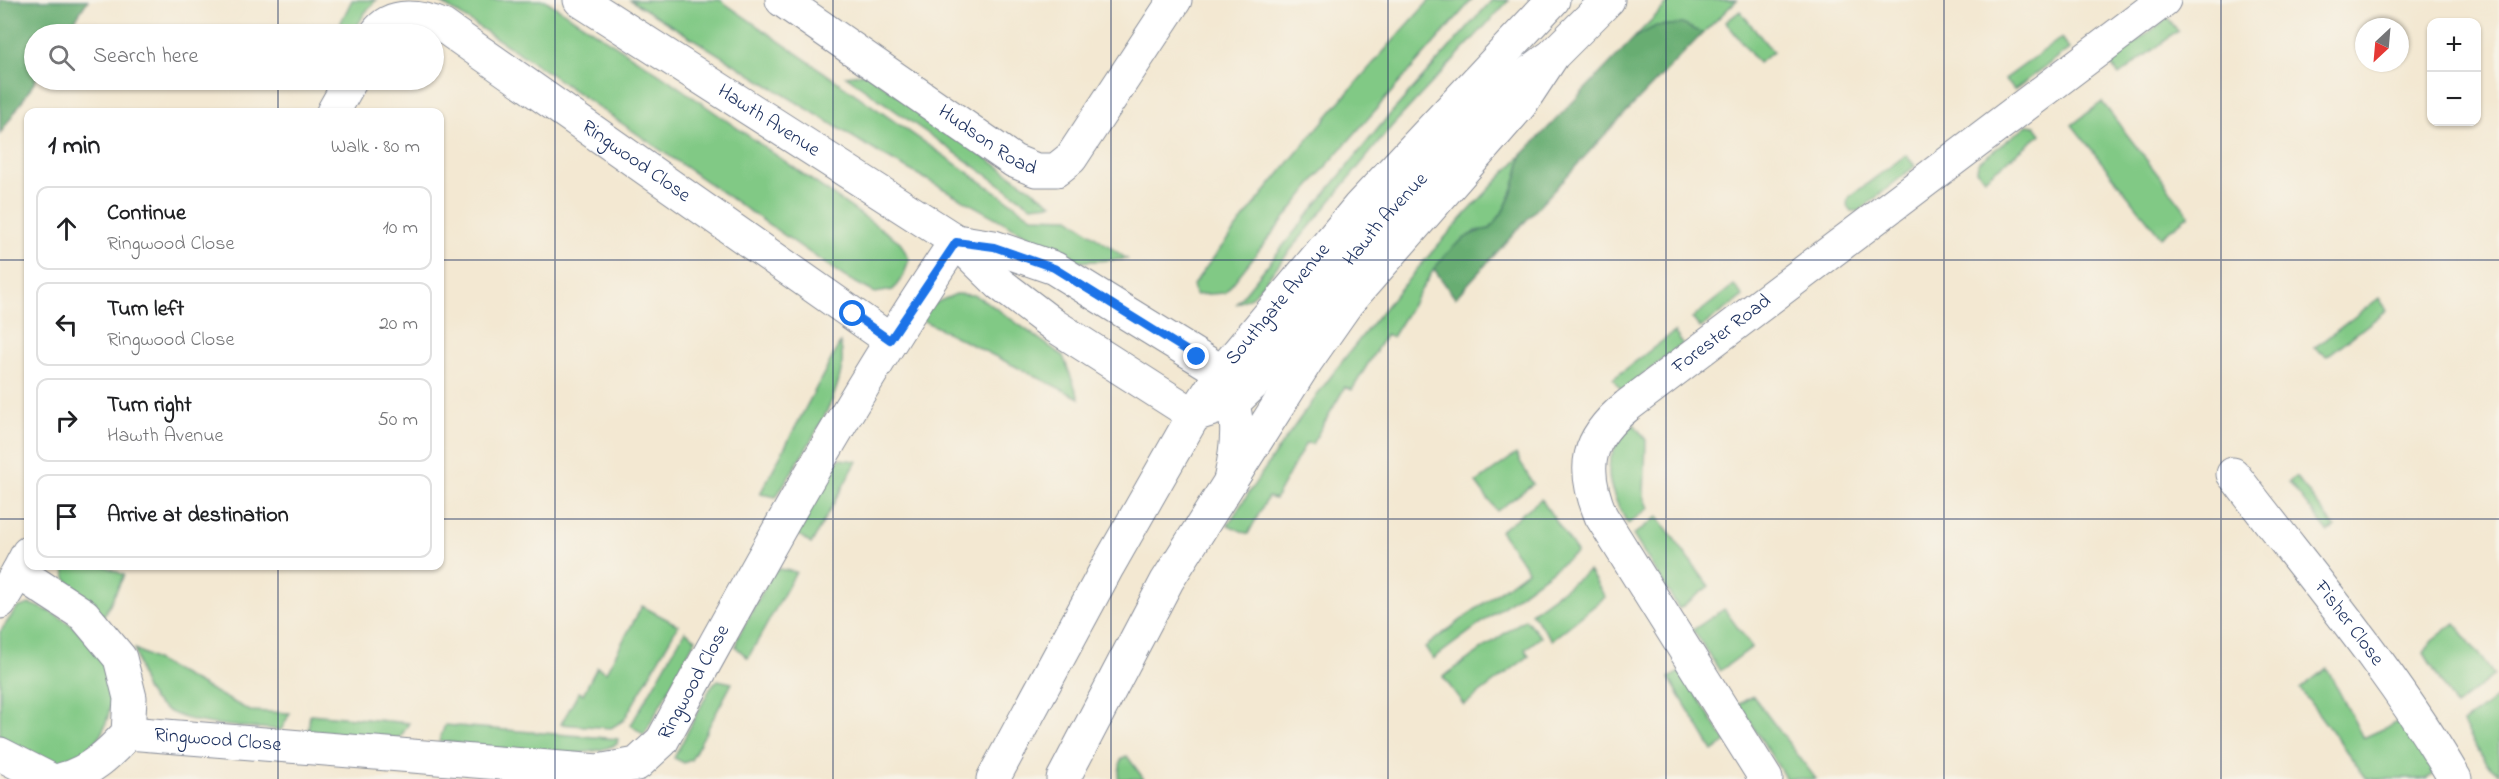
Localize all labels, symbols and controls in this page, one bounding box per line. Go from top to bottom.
north arrow [2355,18,2409,72]
map controls [2427,18,2481,126]
button: + [2427,18,2481,72]
search box [24,24,444,90]
icon: search [45,41,78,74]
text: Search here [93,41,198,73]
button: − [2427,72,2481,126]
street label: Hawth Avenue [712,77,826,165]
street label: Hudson Road [932,98,1041,183]
street label: Ringwood Close [575,113,696,210]
text: 1 min [48,128,100,166]
text: Walk · 80 m [331,133,420,162]
street label: Hawth Avenue [1336,166,1435,273]
text: Continue [107,198,186,230]
icon: ahead [50,212,83,245]
text: 10 m [382,214,418,243]
text: Ringwood Close [107,230,234,259]
street label: Southgate Avenue [1219,237,1338,372]
street label: Forester Road [1666,287,1777,382]
text: Turn left [107,294,184,326]
route start [839,300,865,326]
icon: left [50,308,83,341]
text: 20 m [379,310,418,339]
text: Ringwood Close [107,326,234,355]
route end [1183,343,1209,369]
text: Turn right [107,390,192,422]
icon: right [50,404,83,437]
text: 50 m [377,406,418,435]
text: Hawth Avenue [107,422,224,451]
icon: arrive [50,500,83,533]
text: Arrive at destination [107,500,289,532]
street label: Fisher Close [2306,574,2391,672]
street label: Ringwood Close [651,619,738,745]
street label: Ringwood Close [153,721,282,760]

